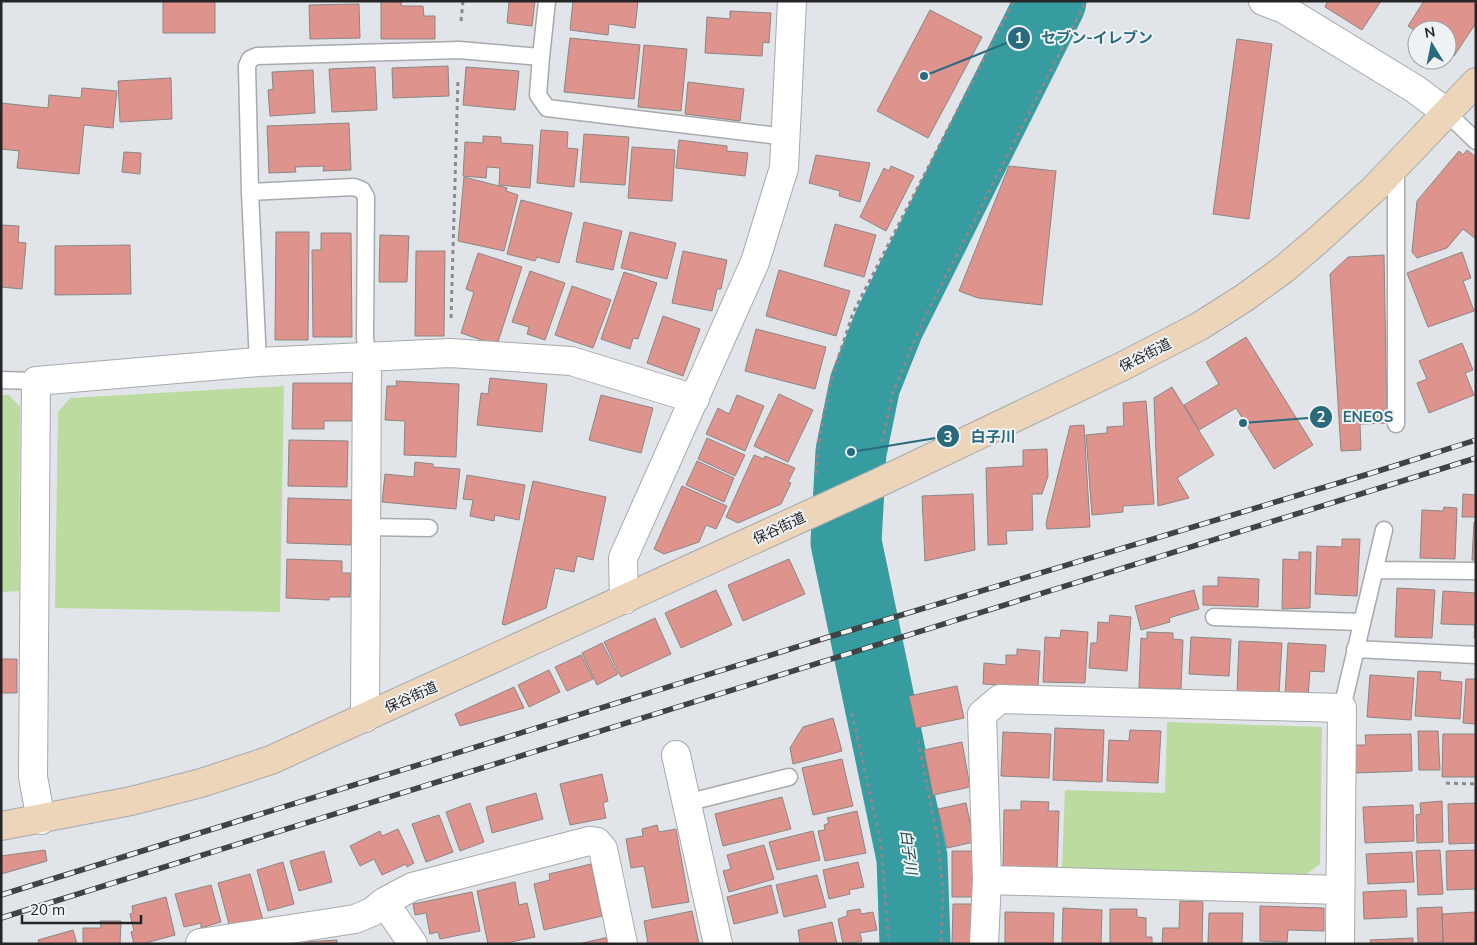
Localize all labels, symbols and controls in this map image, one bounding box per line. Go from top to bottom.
north arrow [1407,20,1457,70]
text: N [1423,22,1437,42]
callout: セブン-イレブン [1006,23,1163,53]
text: 1 [1014,28,1024,47]
text: セブン-イレブン [1041,28,1153,47]
street label: 保谷街道 [1116,334,1174,376]
callout: ENEOS [1308,402,1404,432]
text: 2 [1316,407,1326,426]
text: ENEOS [1343,407,1394,426]
callout: 白子川 [935,421,1025,451]
text: 3 [943,427,953,446]
text: 白子川 [970,427,1016,446]
street label: 保谷街道 [750,508,808,548]
street label: 保谷街道 [382,677,440,717]
water label: 白子川 [896,828,922,878]
scale bar [22,892,141,924]
text: 20 m [30,900,65,919]

